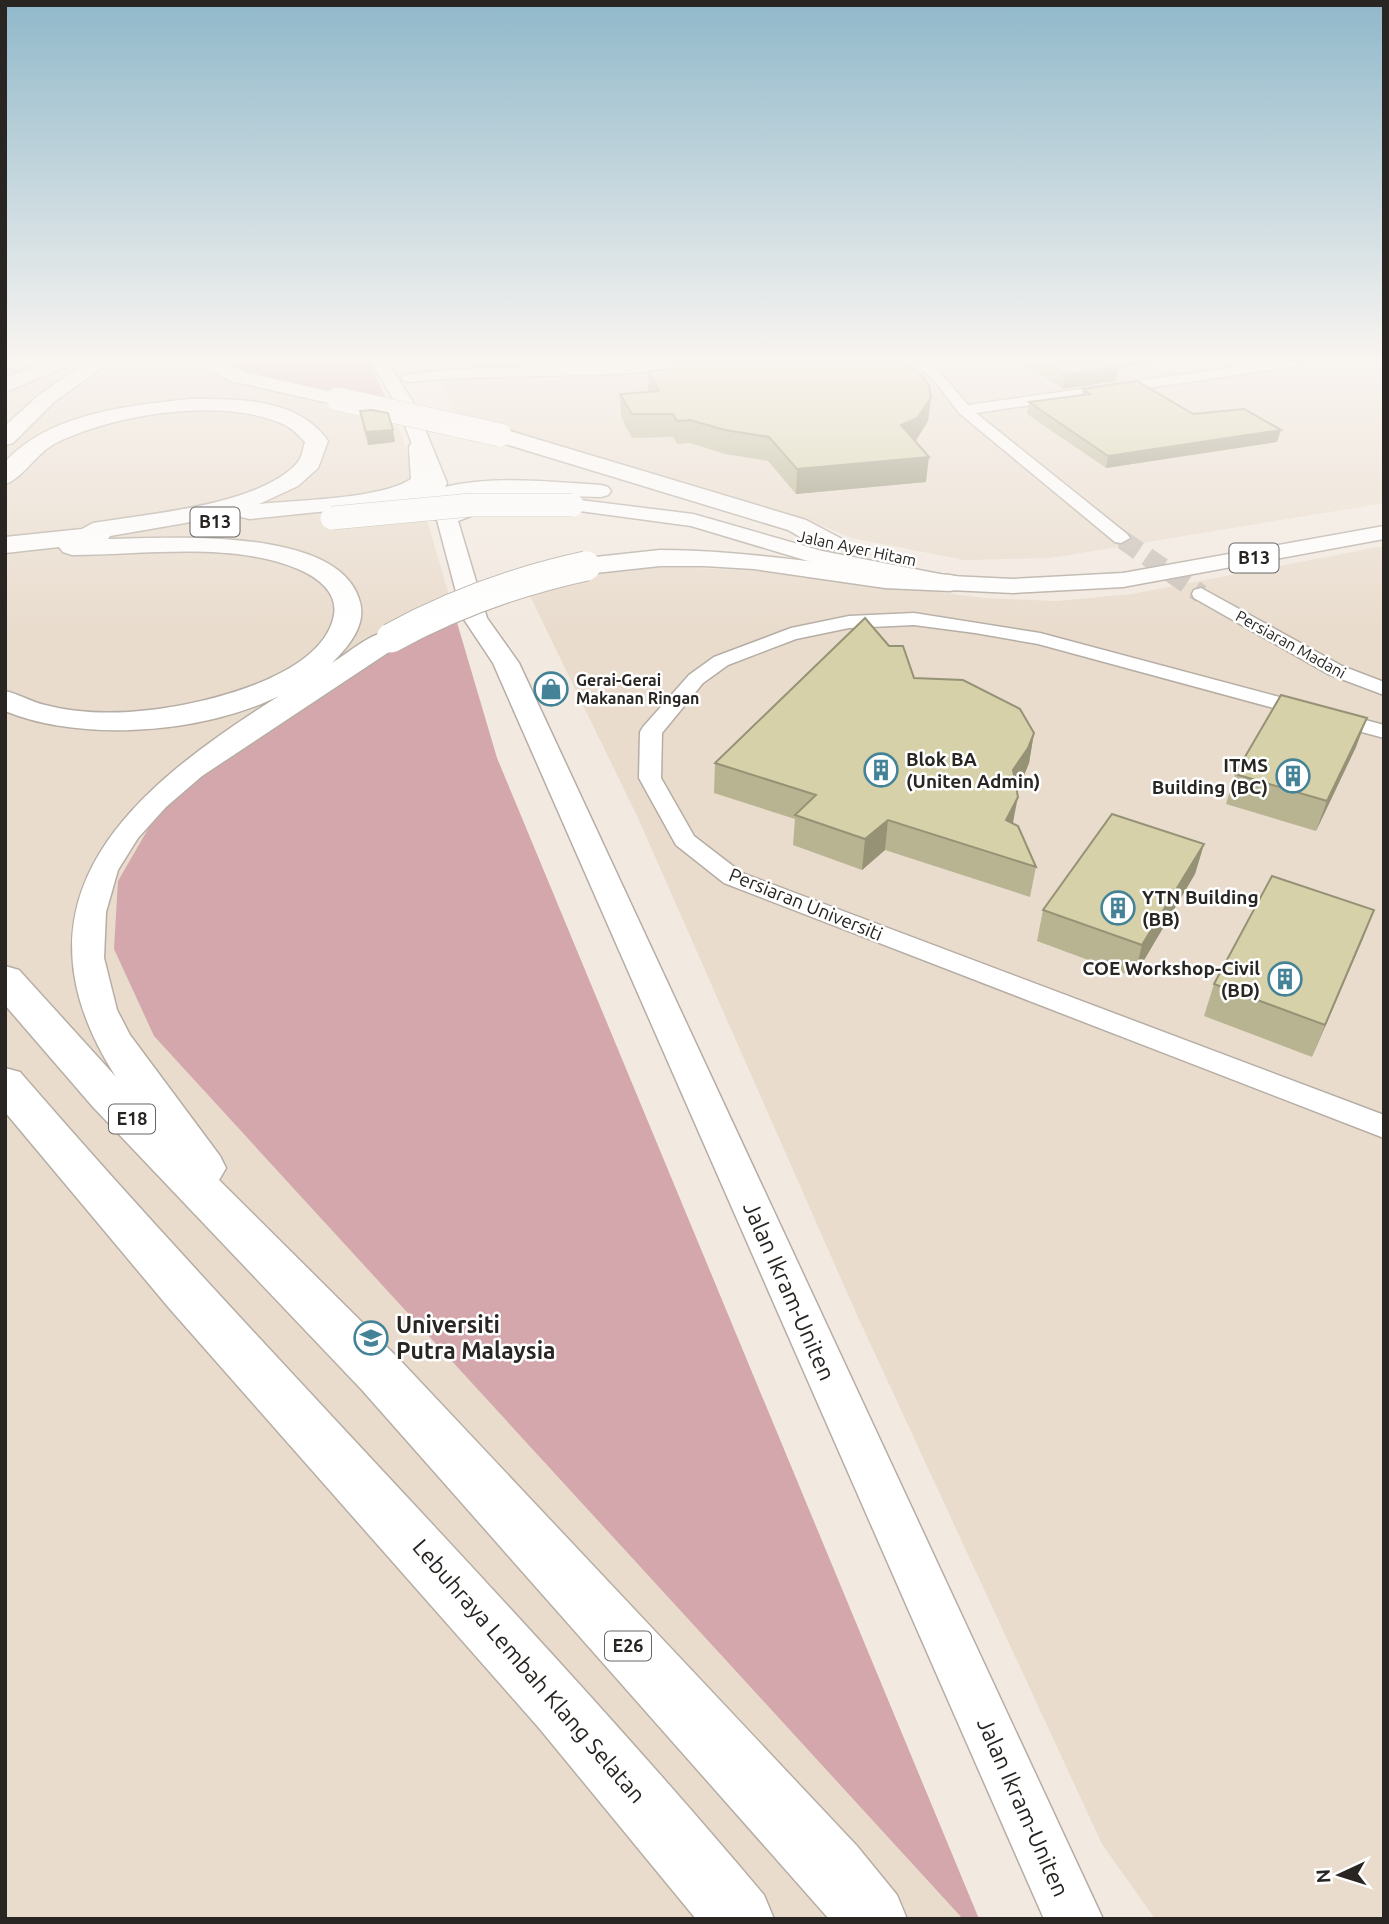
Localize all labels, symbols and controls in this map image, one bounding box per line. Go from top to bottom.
road number: B13 [190,508,240,536]
street label: Jalan Ayer Hitam [796,527,918,569]
road number: B13 [1230,544,1278,572]
street label: Persiaran Madani [1233,606,1349,682]
shop icon: Gerai-Gerai Makanan Ringan [532,670,570,708]
place label: Gerai-Gerai Makanan Ringan [576,671,699,707]
place label: Blok BA (Uniten Admin) [906,748,1040,792]
building icon: Blok BA (Uniten Admin) [862,751,900,789]
place label: ITMS Building (BC) [1152,754,1268,798]
building icon: ITMS Building (BC) [1274,757,1312,795]
street label: Persiaran Universiti [726,863,886,945]
place label: YTN Building (BB) [1142,886,1259,930]
building icon: YTN Building (BB) [1099,889,1137,927]
place label: COE Workshop-Civil (BD) [1082,957,1260,1001]
building icon: COE Workshop-Civil (BD) [1266,960,1304,998]
road number: E18 [109,1104,155,1134]
street label: Jalan Ikram-Uniten [739,1197,840,1384]
place label: Universiti Putra Malaysia [396,1312,556,1363]
school or university icon: Universiti Putra Malaysia [352,1319,390,1357]
street label: Lebuhraya Lembah Klang Selatan [408,1534,651,1807]
road number: E26 [605,1632,651,1660]
street label: Jalan Ikram-Uniten [973,1713,1074,1900]
north arrow [1305,1840,1375,1910]
text: N [1312,1868,1335,1884]

